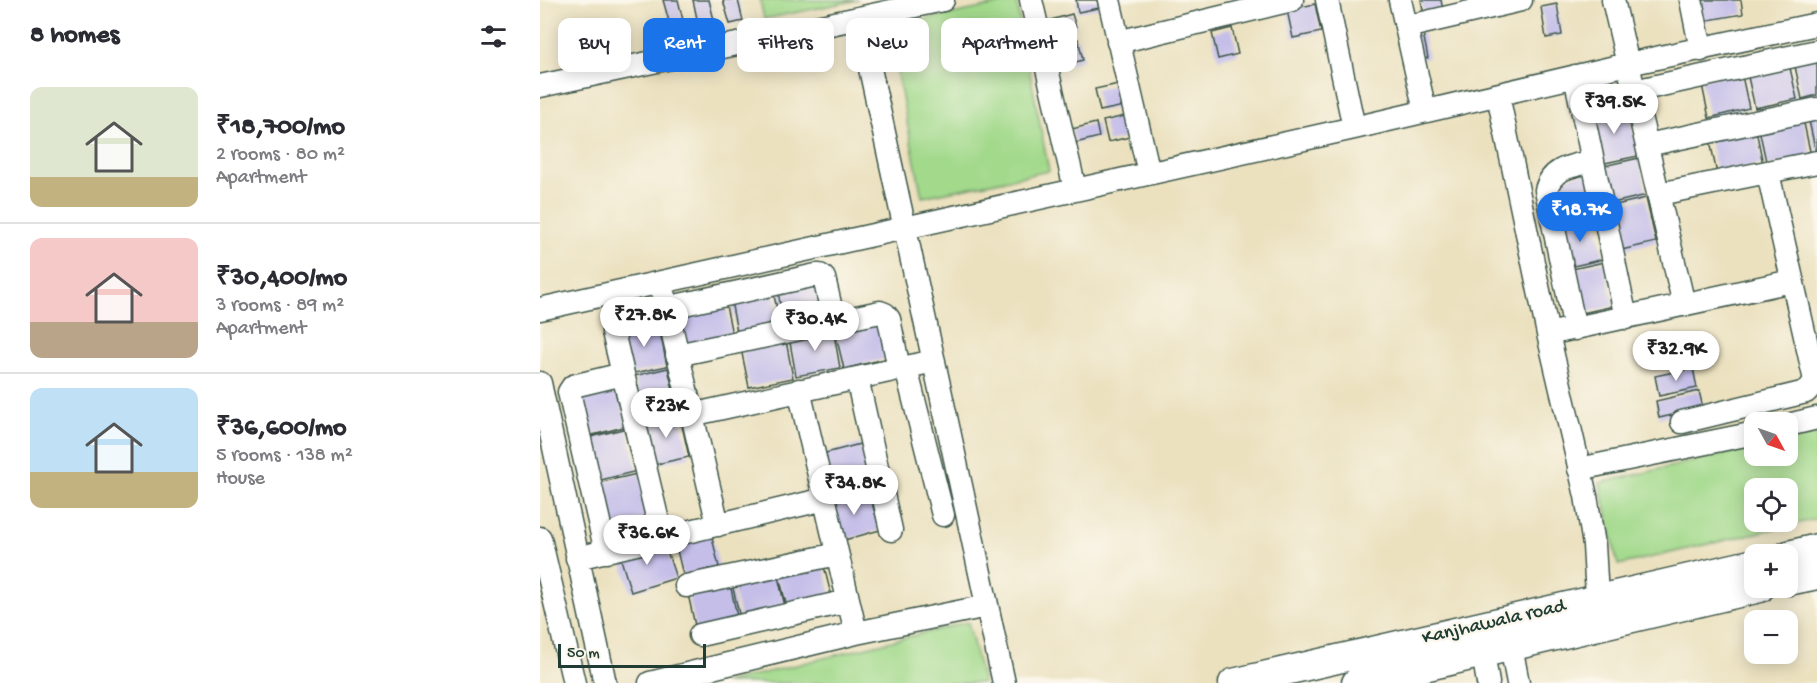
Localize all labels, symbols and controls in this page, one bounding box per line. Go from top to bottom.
chip: Buy [558,18,631,72]
chip: Rent [643,18,725,72]
chip: Filters [737,18,834,72]
chip: New [846,18,929,72]
chip: Apartment [941,18,1077,72]
icon: filters [477,20,510,53]
text: 8 homes [30,21,119,52]
pin: ₹39.5K [1565,84,1663,135]
text: ₹39.5K [1584,92,1644,115]
icon: home [78,111,150,183]
text: ₹18,700/mo [216,113,345,144]
text: 2 rooms · 80 m² [216,144,345,167]
text: Apartment [216,167,306,190]
pin: ₹18.7K [1531,192,1629,243]
text: ₹18.7K [1551,200,1609,223]
icon: home [78,262,150,334]
text: ₹30,400/mo [216,264,347,295]
text: 3 rooms · 89 m² [216,295,344,318]
pin: ₹27.8K [595,297,693,348]
pin: ₹30.4K [766,301,864,352]
text: ₹27.8K [614,305,674,328]
text: ₹30.4K [785,309,845,332]
text: Apartment [216,318,306,341]
pin: ₹32.9K [1627,331,1725,382]
text: ₹32.9K [1647,339,1705,362]
pin: ₹23K [630,388,702,439]
text: ₹23K [645,396,687,419]
icon: home [78,412,150,484]
north arrow [1744,412,1798,466]
map controls [1744,412,1798,664]
text: ₹36,600/mo [216,414,347,445]
text: 5 rooms · 138 m² [216,445,353,468]
pin: ₹34.8K [805,465,903,516]
text: House [216,468,265,491]
text: ₹34.8K [824,473,884,496]
button: locate [1744,478,1798,532]
pin: ₹36.6K [598,515,696,566]
text: ₹36.6K [617,523,677,546]
button: + [1744,544,1798,598]
street label: Kanjhawala road [1420,595,1570,651]
button: − [1744,610,1798,664]
scale bar [558,641,706,668]
text: 50 m [567,645,600,664]

